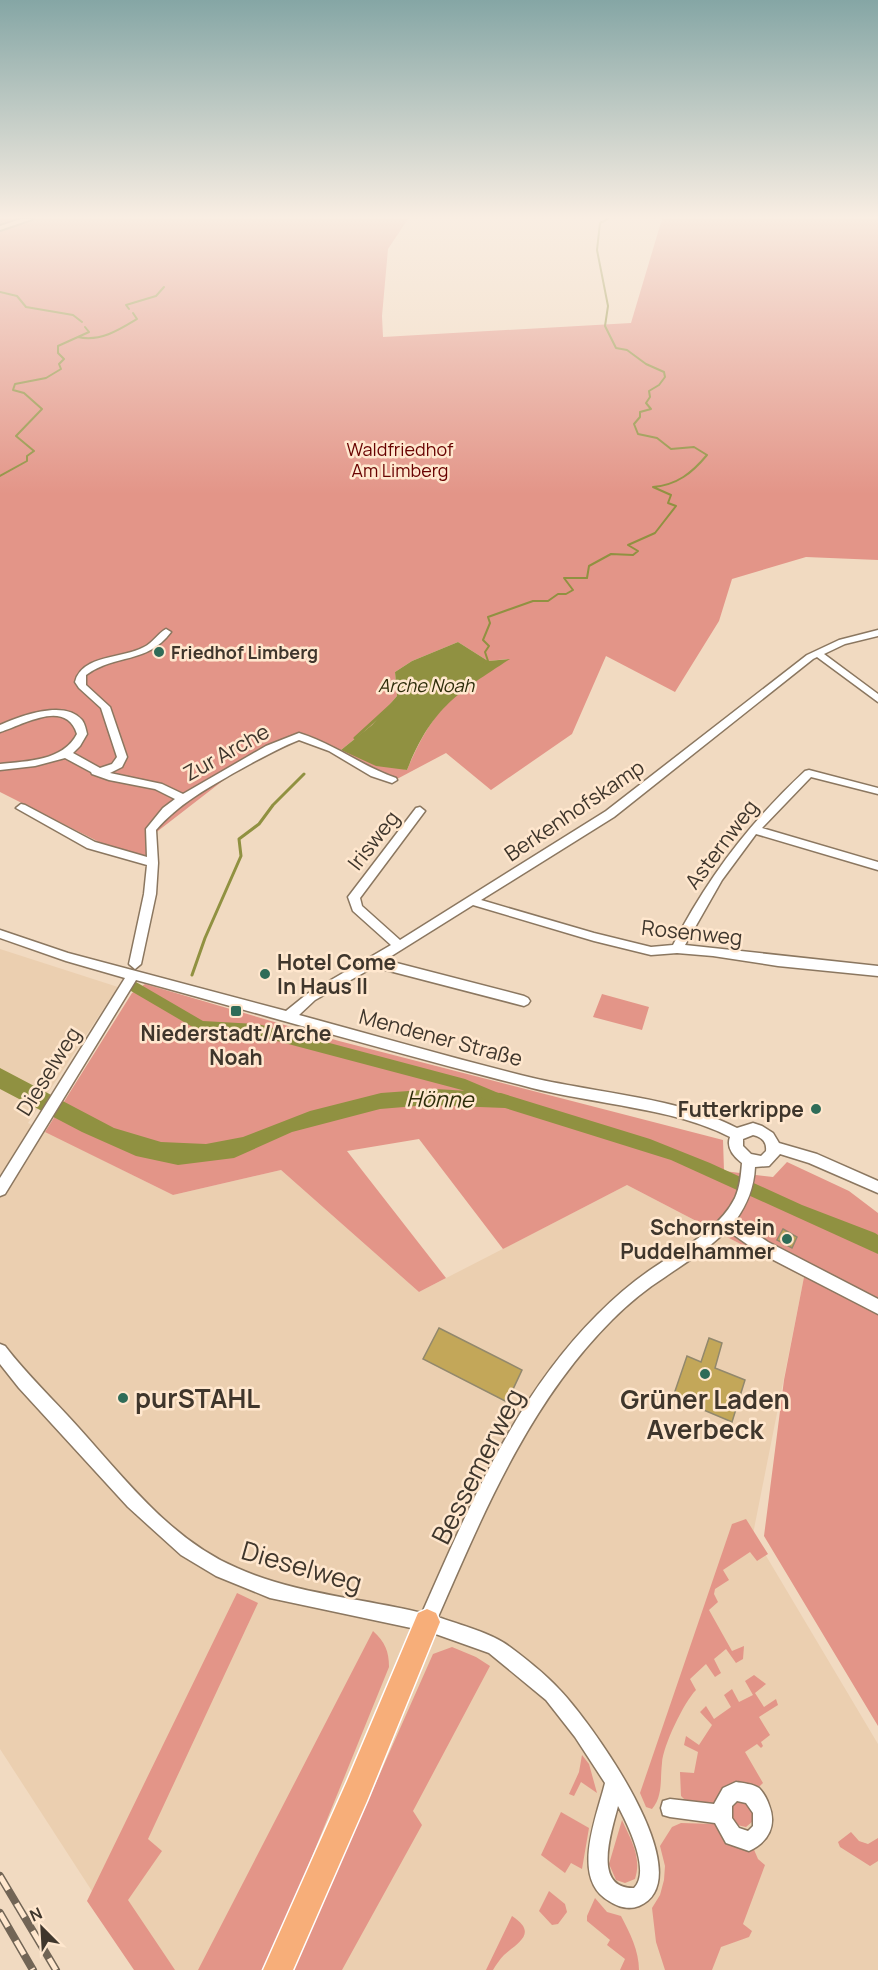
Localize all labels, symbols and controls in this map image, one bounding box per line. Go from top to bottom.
park label: Waldfriedhof Am Limberg [347,437,454,482]
place label: Friedhof Limberg [171,640,318,664]
marker: Friedhof Limberg [152,645,166,659]
water label: Arche Noah [378,673,475,697]
street label: Zur Arche [178,717,274,787]
street label: Berkenhofskamp [499,753,649,867]
street label: Asternweg [678,794,764,894]
street label: Irisweg [341,804,405,876]
street label: Rosenweg [640,913,744,951]
place label: Hotel Come In Haus II [277,948,396,1000]
marker: Hotel Come In Haus II [258,967,272,981]
street label: Mendener Straße [356,1002,526,1072]
marker: Niederstadt/Arche Noah [229,1004,243,1018]
place label: Niederstadt/Arche Noah [141,1019,331,1071]
street label: Dieselweg [10,1021,86,1121]
water label: Hönne [406,1083,475,1115]
place label: Futterkrippe [678,1095,804,1123]
marker: Futterkrippe [809,1102,823,1116]
place label: Schornstein Puddelhammer [620,1213,775,1265]
marker: Schornstein Puddelhammer [780,1232,794,1246]
marker: Grüner Laden Averbeck [698,1367,712,1381]
place label: purSTAHL [135,1380,260,1416]
place label: Grüner Laden Averbeck [620,1381,790,1447]
street label: Bessemerweg [422,1382,532,1550]
marker: purSTAHL [116,1391,130,1405]
street label: Dieselweg [238,1532,366,1600]
north arrow [12,1898,72,1958]
text: N [26,1902,46,1927]

